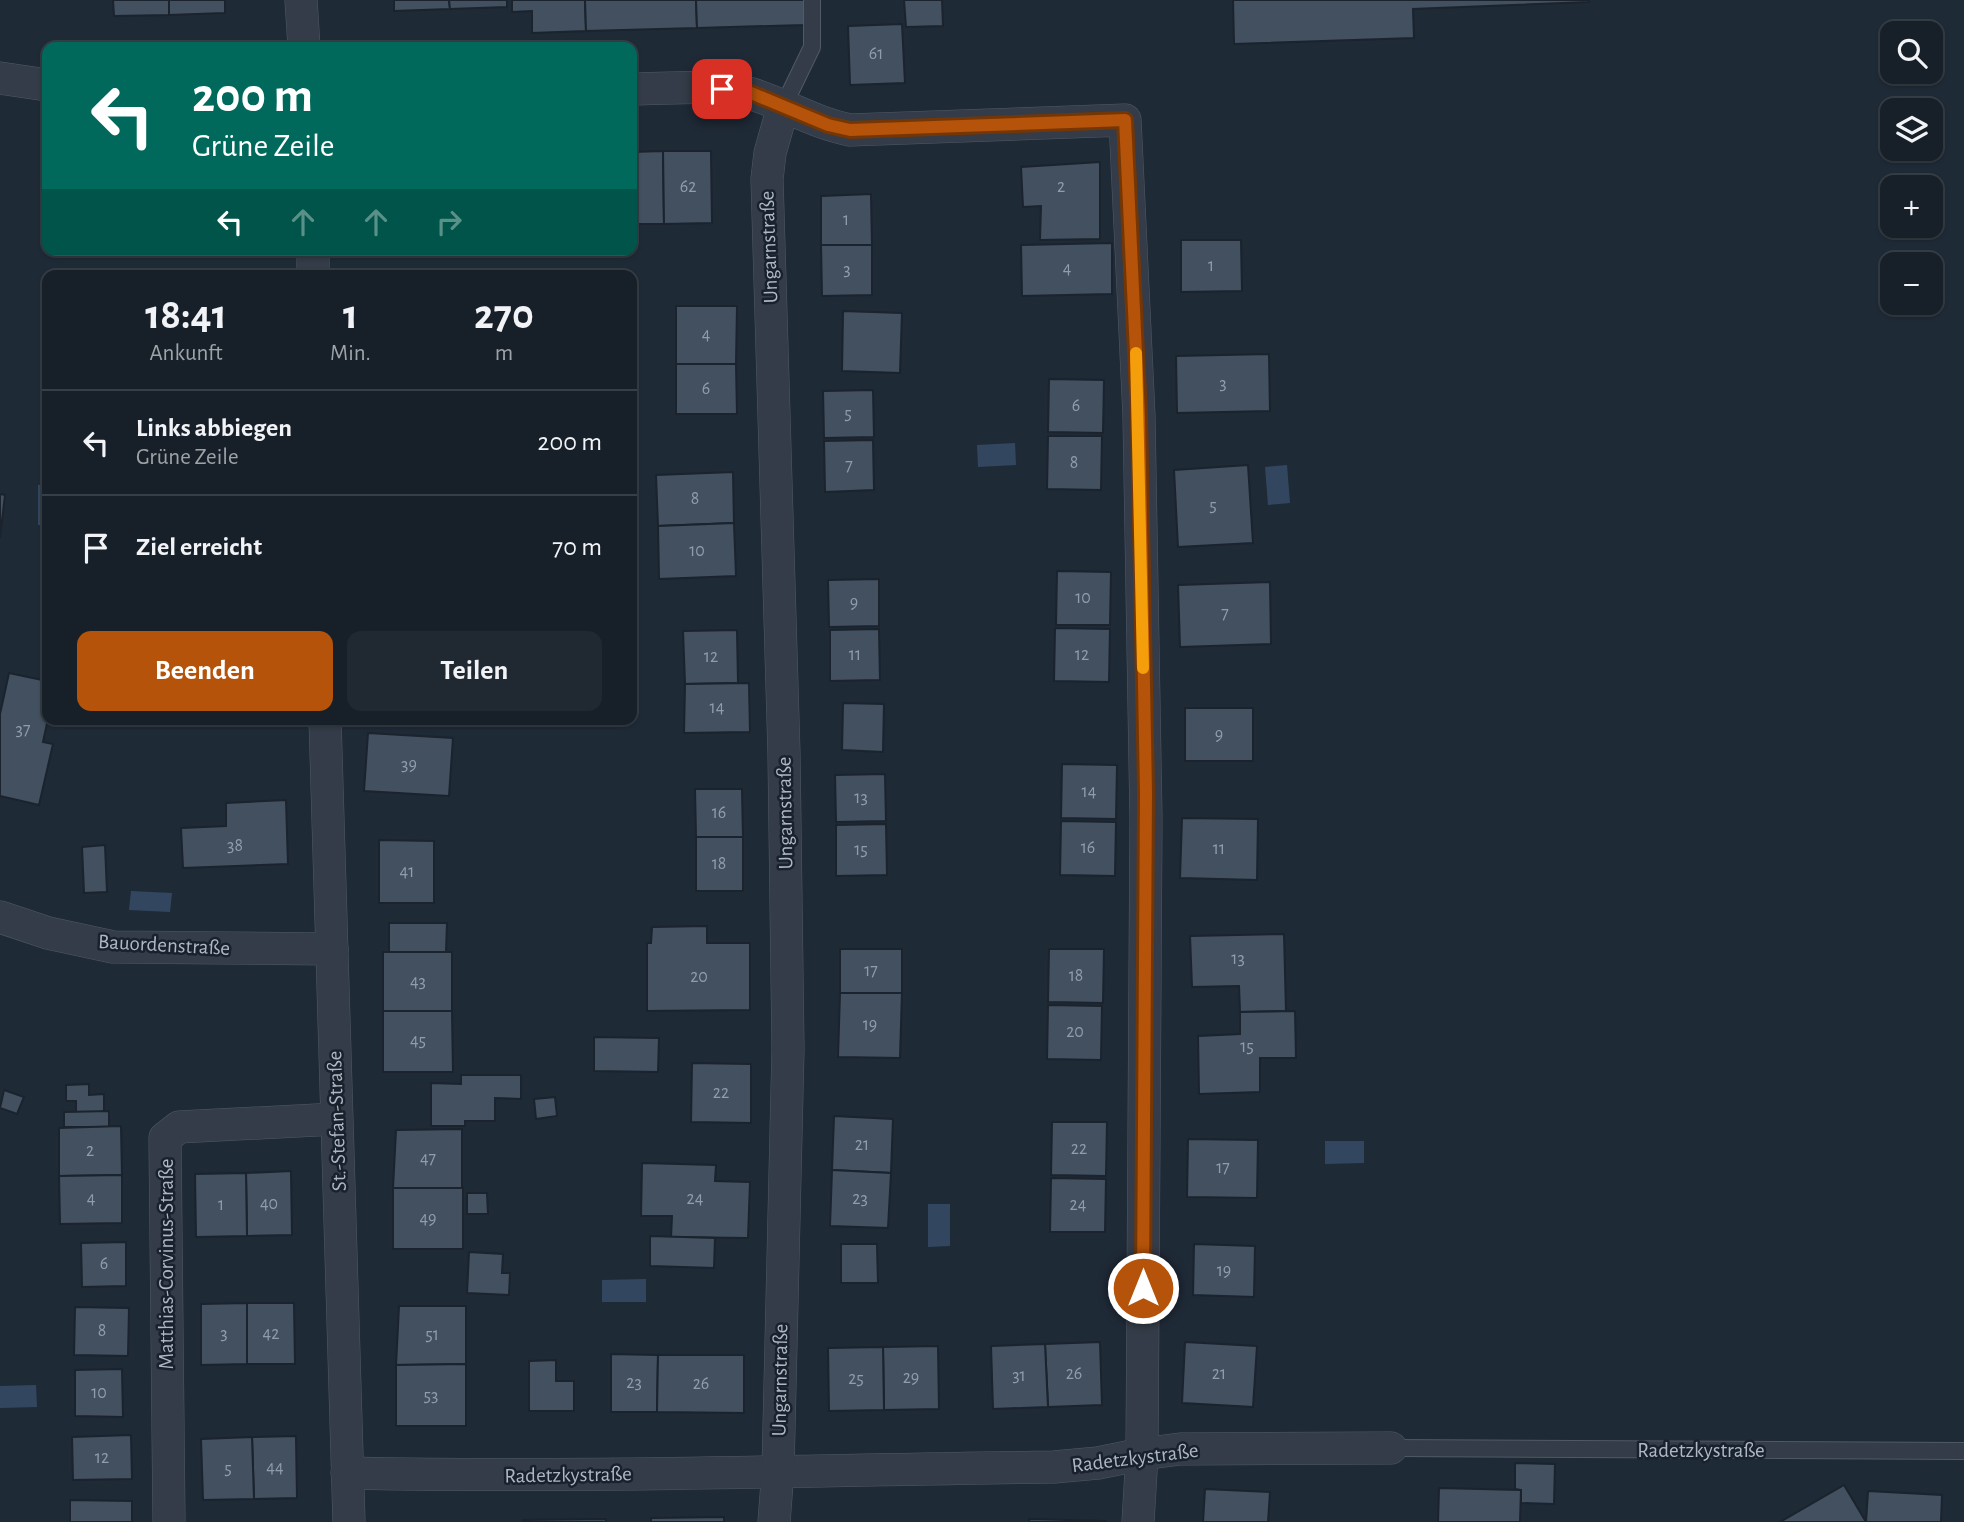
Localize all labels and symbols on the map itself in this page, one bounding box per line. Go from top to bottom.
house number: 61 [869,45,883,63]
pin [692,59,752,119]
house number: 62 [680,178,696,196]
house number: 2 [1057,178,1065,196]
street label: Ungarnstraße [757,190,781,304]
house number: 1 [843,211,849,229]
house number: 1 [1208,257,1214,275]
house number: 4 [1063,260,1072,278]
house number: 3 [843,261,851,279]
house number: 4 [702,326,711,344]
house number: 3 [1219,375,1227,393]
house number: 6 [702,380,710,398]
house number: 6 [1072,397,1080,415]
house number: 5 [844,405,852,423]
house number: 8 [1070,454,1078,472]
house number: 7 [845,457,853,475]
house number: 8 [691,490,699,508]
house number: 5 [1209,497,1217,515]
house number: 10 [689,542,705,560]
house number: 10 [1075,589,1091,607]
house number: 9 [850,594,858,612]
house number: 7 [1221,605,1229,623]
house number: 11 [849,646,861,664]
house number: 12 [1075,646,1089,664]
house number: 12 [704,648,718,666]
house number: 14 [710,699,725,717]
house number: 37 [16,721,30,739]
house number: 9 [1215,726,1223,744]
house number: 39 [401,756,417,774]
street label: Ungarnstraße [774,756,796,870]
house number: 14 [1082,783,1097,801]
house number: 13 [854,789,868,807]
house number: 16 [712,804,726,822]
house number: 38 [227,837,243,855]
house number: 16 [1081,839,1095,857]
house number: 11 [1213,840,1225,858]
house number: 15 [854,841,868,859]
house number: 18 [712,855,726,873]
house number: 41 [400,863,414,881]
street label: Bauordenstraße [98,931,230,959]
house number: 13 [1231,950,1245,968]
house number: 17 [864,962,878,980]
house number: 18 [1069,967,1083,985]
house number: 20 [690,968,708,986]
house number: 43 [410,973,426,991]
house number: 19 [863,1016,877,1034]
house number: 20 [1066,1023,1084,1041]
house number: 45 [410,1032,426,1050]
house number: 15 [1240,1038,1254,1056]
street label: St.-Stefan-Straße [324,1051,350,1191]
house number: 22 [713,1084,729,1102]
house number: 21 [855,1136,869,1154]
house number: 22 [1071,1140,1087,1158]
house number: 2 [86,1142,94,1160]
house number: 47 [420,1150,436,1168]
street label: Matthias-Corvinus-Straße [156,1159,177,1369]
house number: 17 [1216,1159,1230,1177]
house number: 4 [87,1190,96,1208]
house number: 24 [687,1190,704,1208]
house number: 23 [852,1190,868,1208]
house number: 40 [260,1195,278,1213]
house number: 1 [218,1196,224,1214]
house number: 24 [1070,1196,1087,1214]
house number: 49 [419,1210,437,1228]
position arrow [1106,1251,1180,1325]
house number: 6 [100,1255,108,1273]
house number: 19 [1217,1262,1231,1280]
house number: 8 [98,1322,106,1340]
street label: Ungarnstraße [769,1323,791,1437]
house number: 3 [220,1325,228,1343]
house number: 42 [263,1325,279,1343]
house number: 51 [425,1326,439,1344]
house number: 26 [1066,1365,1082,1383]
house number: 21 [1212,1365,1226,1383]
house number: 31 [1012,1367,1026,1385]
house number: 29 [903,1369,919,1387]
house number: 25 [848,1370,864,1388]
house number: 23 [626,1374,642,1392]
house number: 26 [693,1375,709,1393]
house number: 10 [91,1384,107,1402]
house number: 53 [424,1387,438,1405]
street label: Radetzkystraße [1070,1440,1200,1476]
street label: Radetzkystraße [1637,1440,1765,1461]
house number: 12 [95,1449,109,1467]
house number: 44 [266,1459,284,1477]
house number: 5 [224,1460,232,1478]
street label: Radetzkystraße [504,1463,632,1487]

